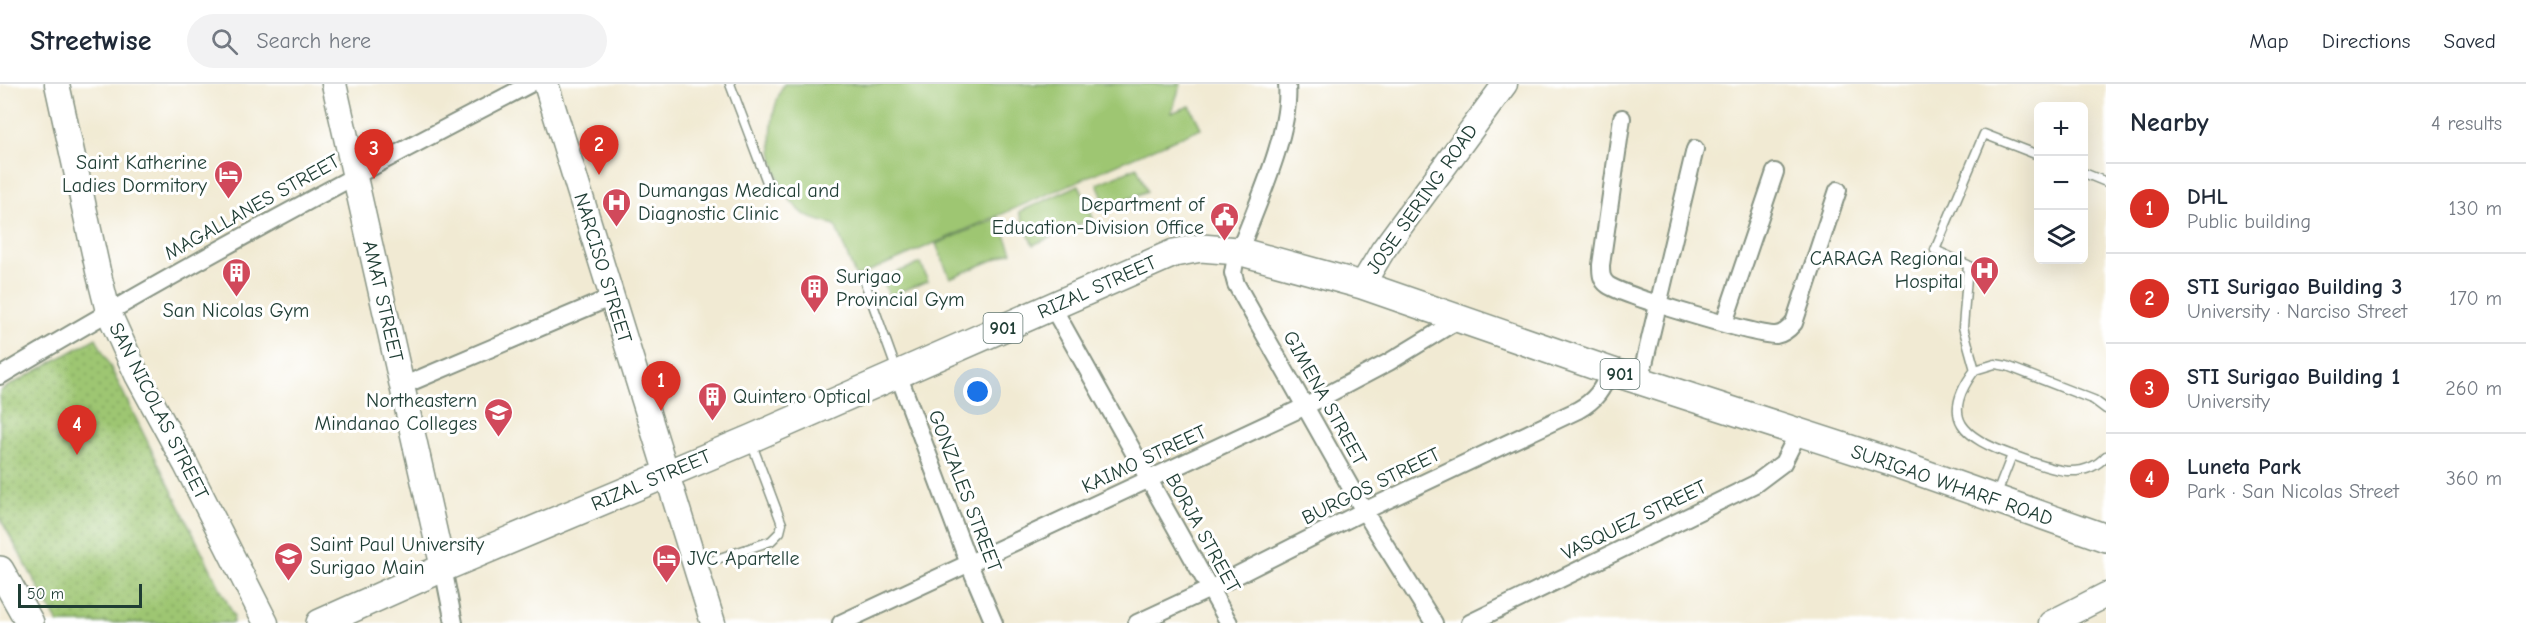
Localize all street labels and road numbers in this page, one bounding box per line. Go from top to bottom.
street label: JOSE SERING ROAD [1362,120,1482,278]
street label: MAGALLANES STREET [160,149,344,265]
street label: NARCISO STREET [569,190,637,346]
street label: AMAT STREET [358,238,408,364]
street label: RIZAL STREET [1034,250,1160,323]
road number: 901 [984,313,1022,343]
street label: SAN NICOLAS STREET [104,319,214,504]
street label: GIMENA STREET [1278,327,1372,470]
road number: 901 [1600,359,1640,389]
street label: GONZALES STREET [924,407,1007,576]
street label: KAIMO STREET [1078,420,1210,498]
street label: SURIGAO WHARF ROAD [1848,440,2056,530]
street label: BURGOS STREET [1298,442,1444,529]
street label: RIZAL STREET [588,444,715,516]
street label: BORJA STREET [1161,469,1245,597]
street label: VASQUEZ STREET [1558,475,1711,565]

